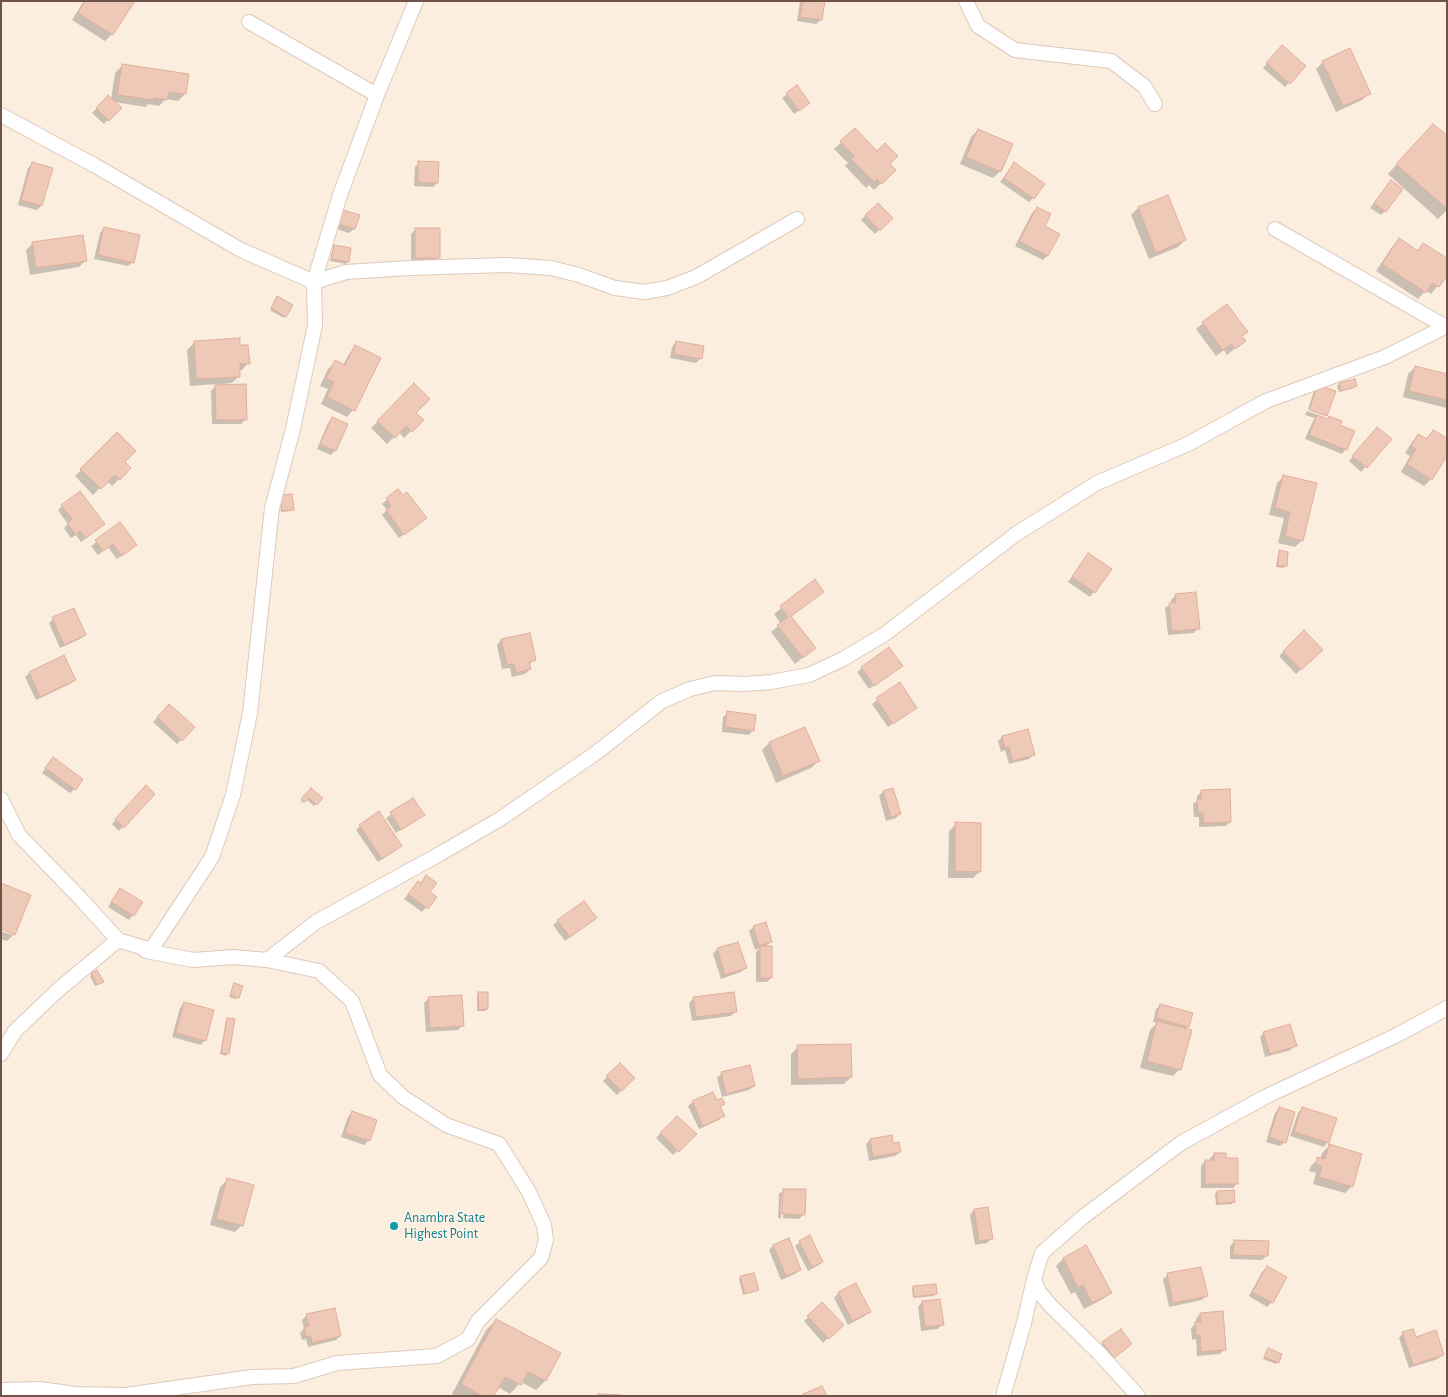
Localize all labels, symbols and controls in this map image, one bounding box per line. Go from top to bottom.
place label: Anambra State Highest Point [404,1210,485,1242]
marker: Anambra State Highest Point [388,1220,400,1232]

